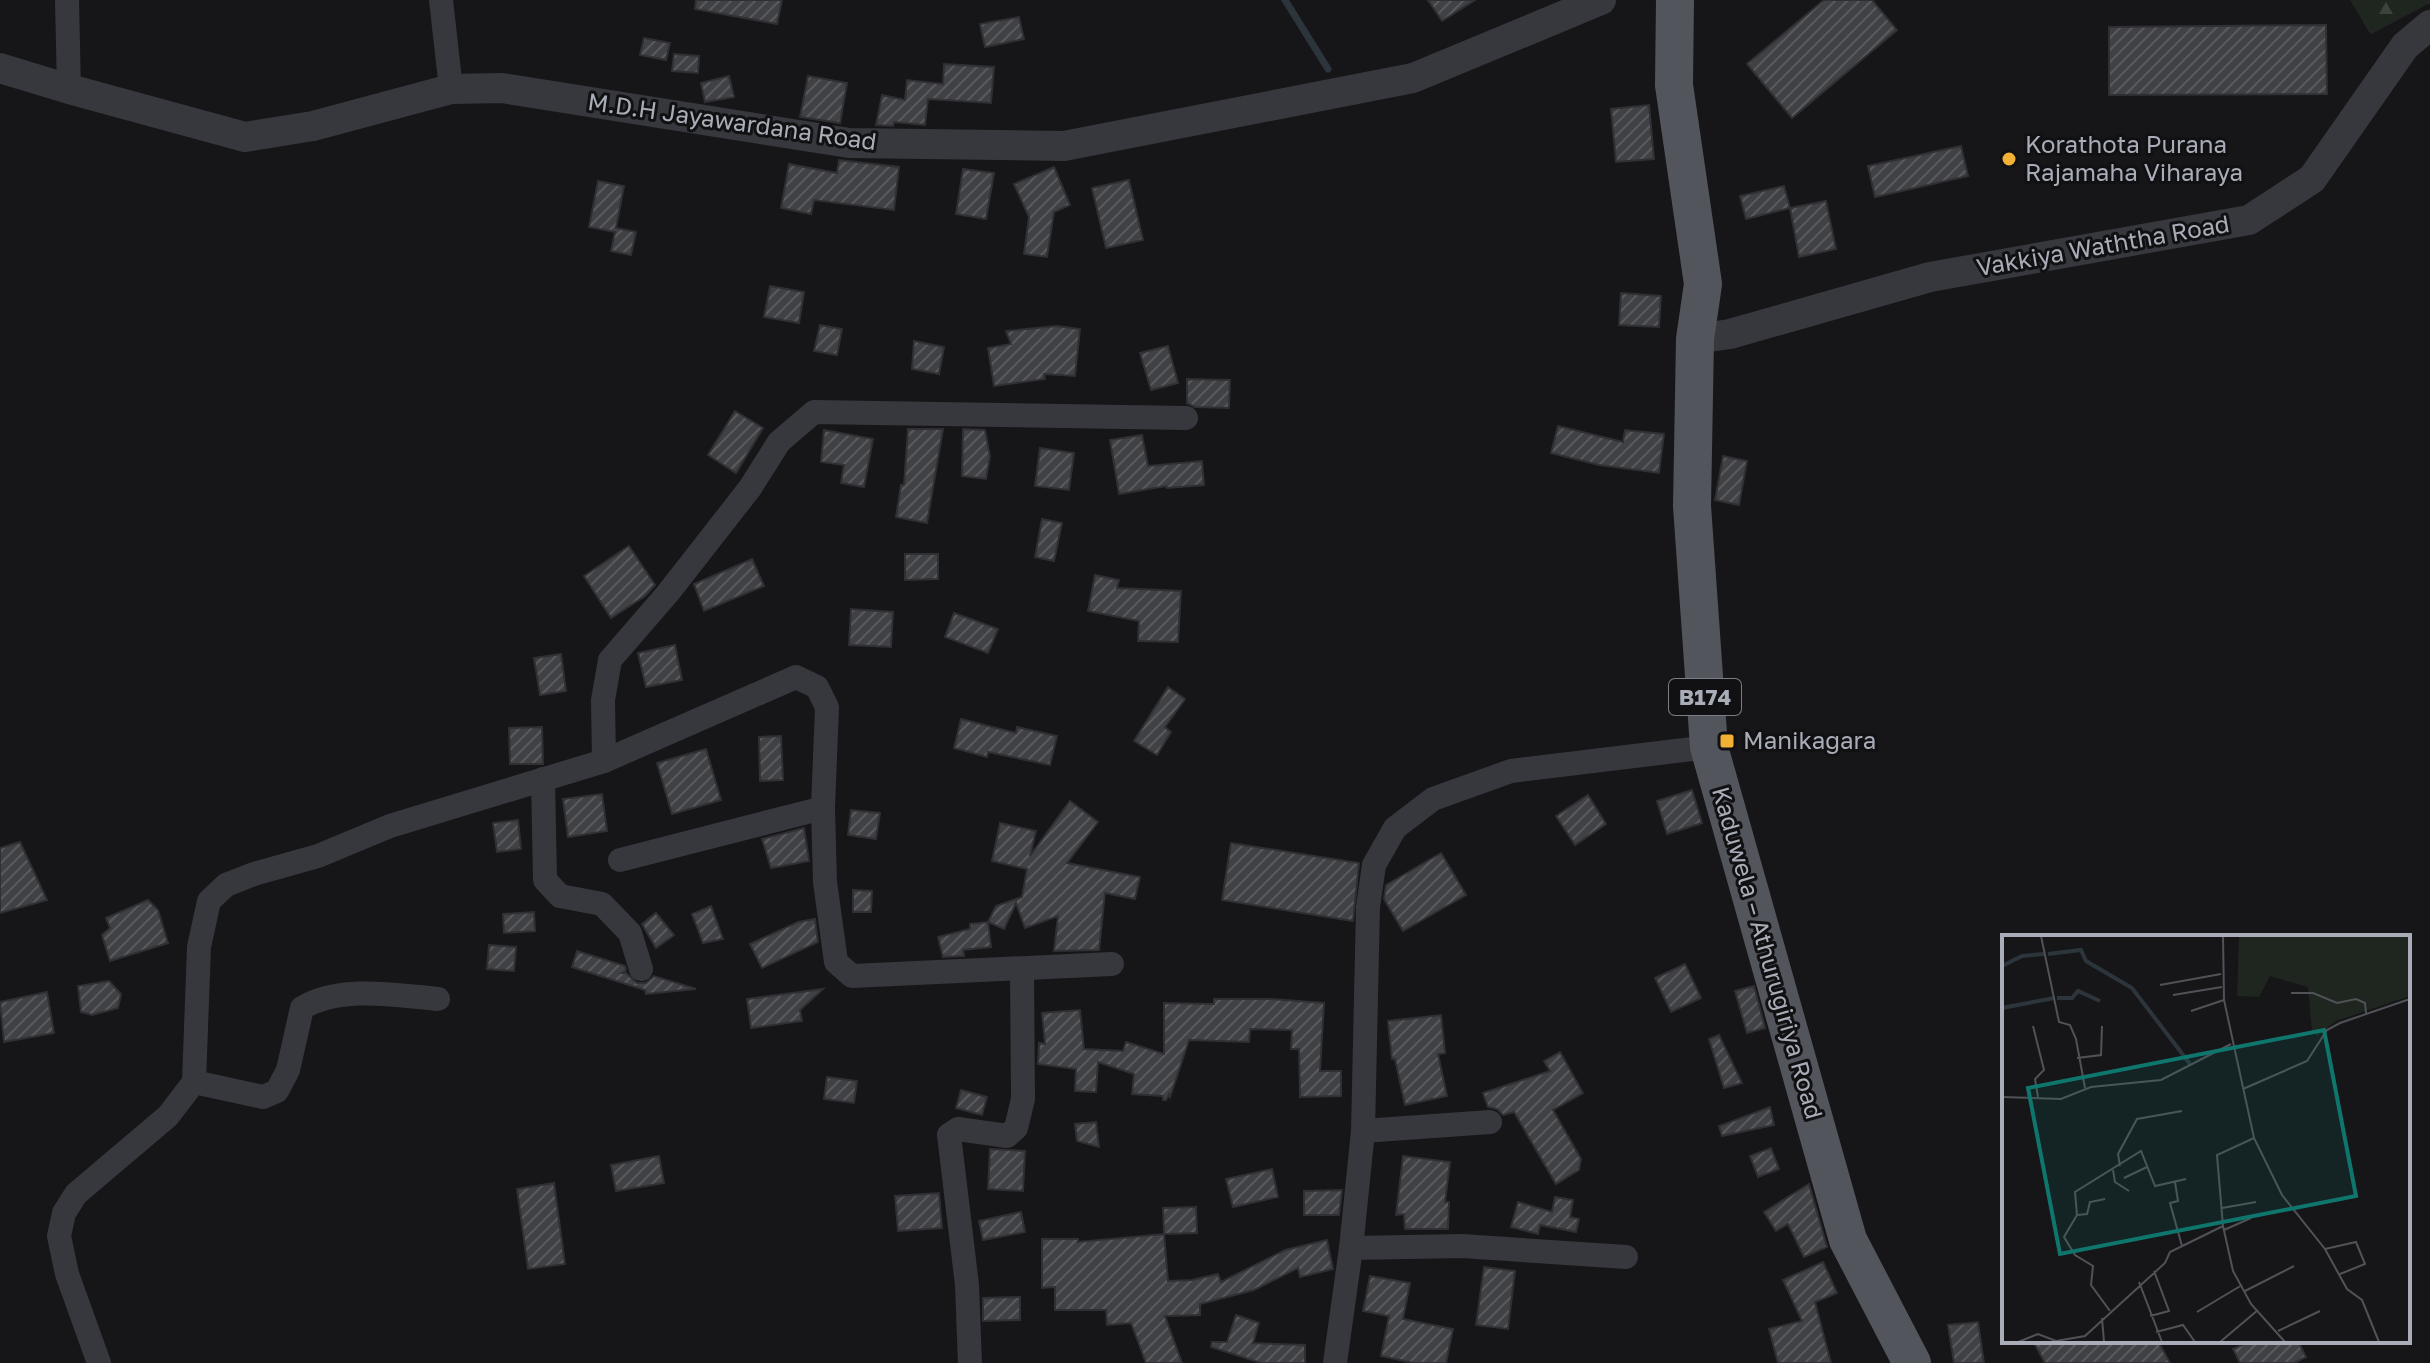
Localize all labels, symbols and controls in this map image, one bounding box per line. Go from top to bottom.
street label: M.D.H Jayawardana Road [586,86,878,155]
place label: Korathota Purana Rajamaha Viharaya [2025,129,2243,186]
marker: Korathota Purana Rajamaha Viharaya [2000,150,2018,168]
street label: Vakkiya Waththa Road [1974,208,2231,281]
road number: B174 [1669,679,1741,715]
place label: Manikagara [1743,725,1876,754]
marker: Manikagara [1718,732,1736,750]
street label: Kaduwela – Athurugiriya Road [1707,783,1830,1122]
inset map [2002,935,2410,1343]

